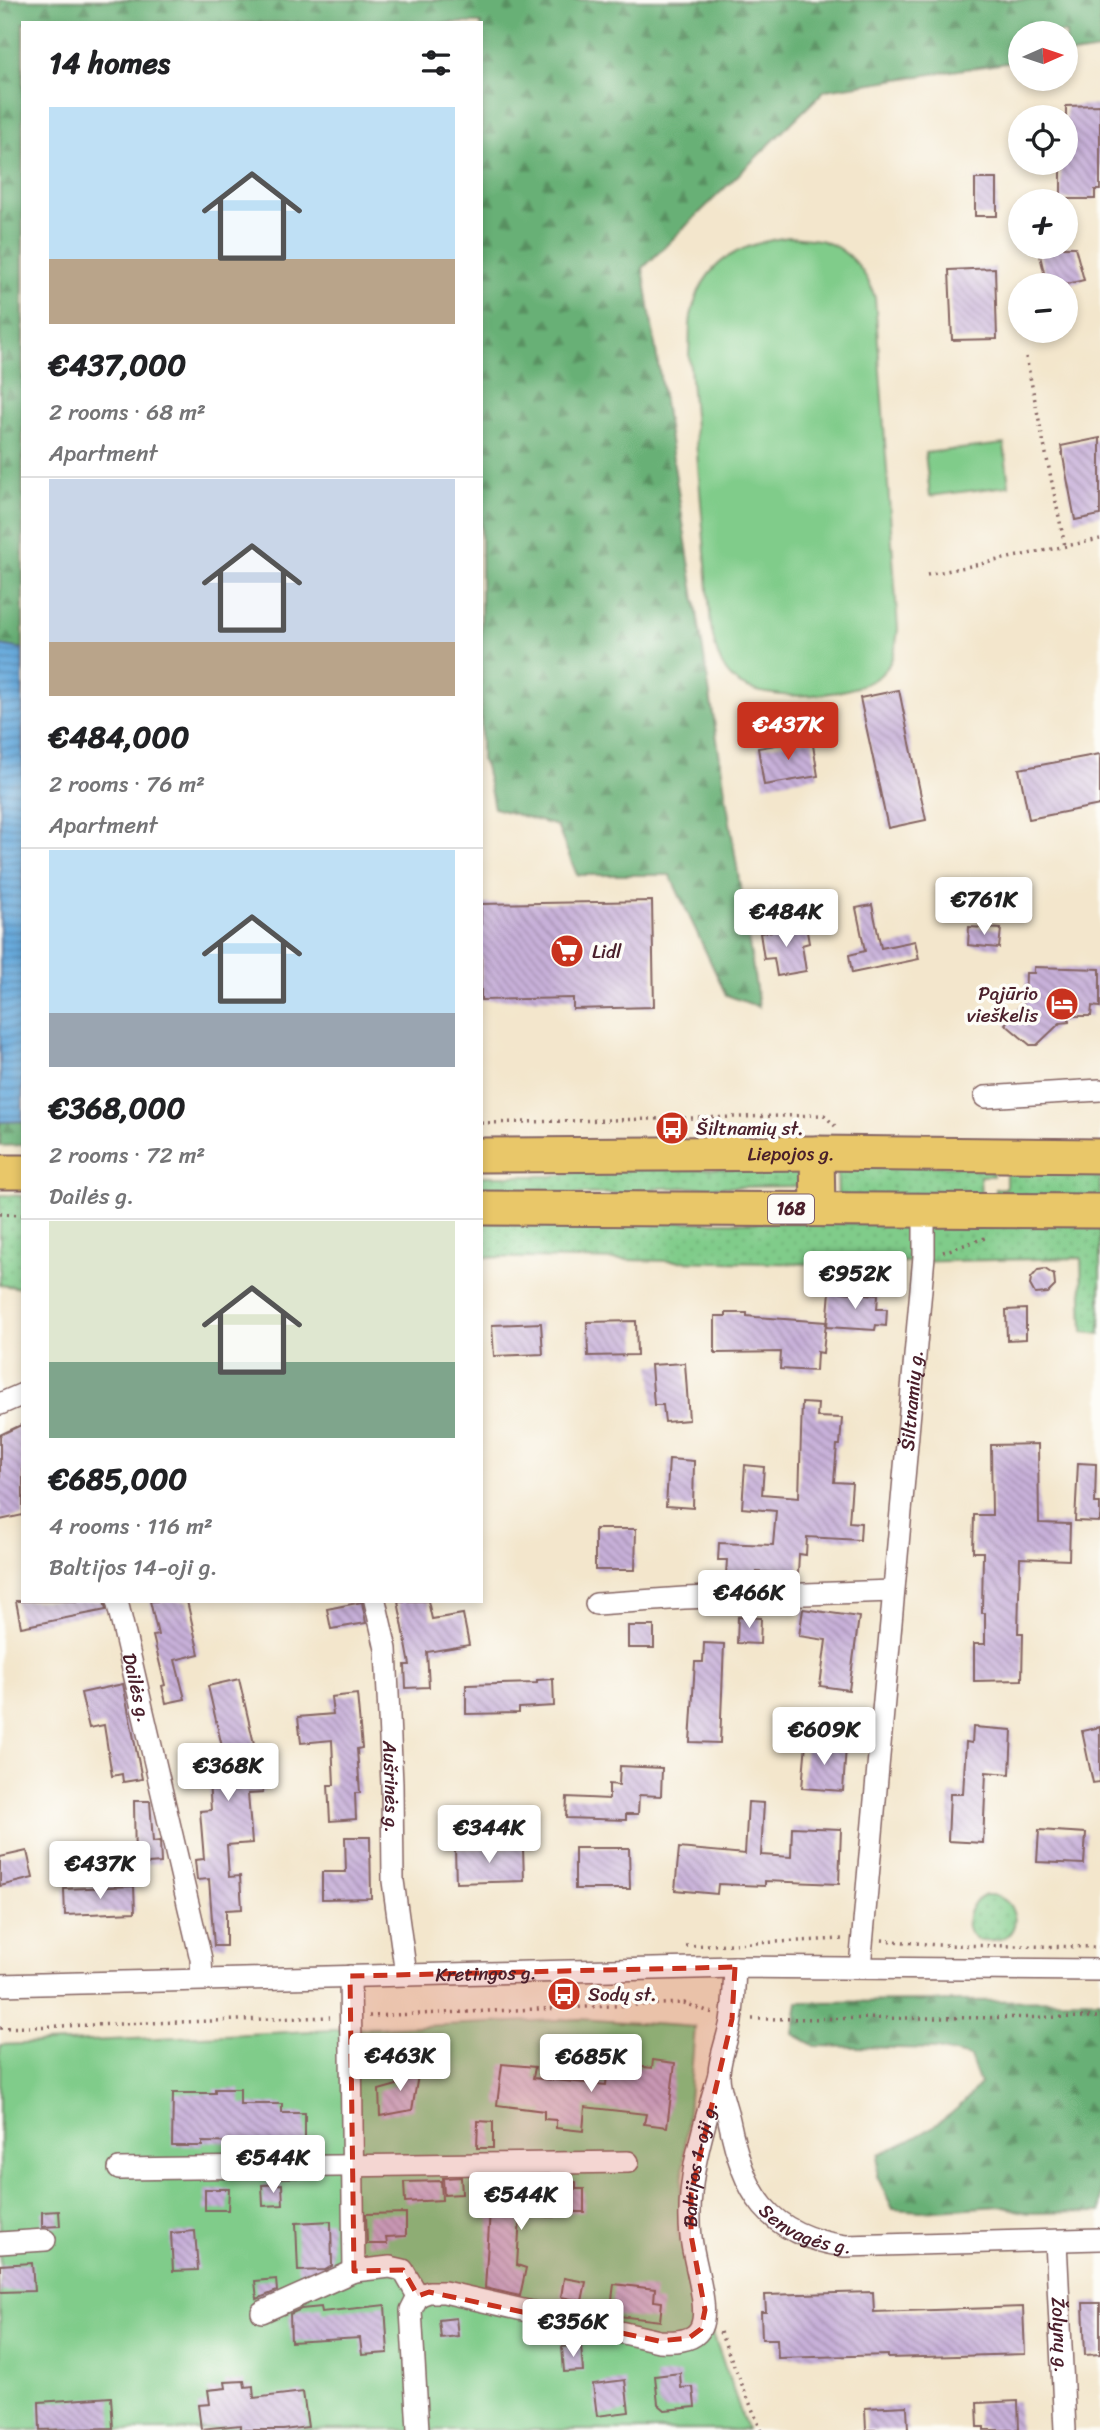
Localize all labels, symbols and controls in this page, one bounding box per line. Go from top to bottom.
north arrow [1008,21,1078,91]
map controls [1008,21,1078,343]
text: 14 homes [49,36,170,90]
icon: filters [417,44,455,82]
button: locate [1008,105,1078,175]
icon: home [189,153,315,279]
button: + [1008,189,1078,259]
button: − [1008,273,1078,343]
text: €437,000 [49,338,186,392]
text: 2 rooms · 68 m² [49,392,206,433]
text: Apartment [49,433,158,474]
icon: home [189,525,315,651]
pin: €437K [739,702,837,762]
text: €437K [753,704,823,745]
text: €484,000 [49,710,189,764]
text: 2 rooms · 76 m² [49,764,205,805]
text: Apartment [49,805,158,846]
pin: €761K [935,878,1033,937]
text: €761K [951,879,1017,920]
pin: €484K [737,890,835,949]
text: €484K [750,891,822,932]
icon: home [189,896,315,1022]
supermarket icon: Lidl [548,932,586,970]
place label: Lidl [592,935,622,968]
place label: Pajūrio vieškelis [967,977,1038,1032]
hotel icon: Pajūrio vieškelis [1043,985,1081,1023]
text: €368,000 [49,1081,185,1135]
bus stop icon: Šiltnamių st. [653,1109,691,1147]
place label: Šiltnamių st. [696,1112,804,1145]
text: 2 rooms · 72 m² [49,1135,205,1176]
street label: Liepojos g. [747,1136,835,1170]
text: Dailės g. [49,1176,134,1217]
road number: 168 [768,1194,814,1224]
pin: €952K [806,1252,904,1311]
text: €952K [820,1253,890,1294]
icon: home [189,1267,315,1393]
street label: Šiltnamių g. [890,1348,932,1452]
text: €685,000 [49,1452,187,1506]
text: 4 rooms · 116 m² [49,1506,213,1547]
text: Baltijos 14-oji g. [49,1547,218,1588]
pin: €466K [700,1570,798,1630]
text: €466K [714,1572,784,1613]
street label: Dailės g. [113,1650,161,1726]
pin: €609K [775,1708,873,1767]
text: €609K [789,1709,859,1750]
street label: Aušrinės g. [374,1739,409,1833]
pin: €368K [179,1744,277,1803]
text: €368K [194,1745,262,1786]
pin: €344K [440,1806,538,1865]
text: €344K [454,1807,524,1848]
pin: €437K [51,1842,149,1901]
text: €437K [65,1843,135,1884]
street label: Kretingos g. [435,1955,537,1991]
bus stop icon: Sodų st. [545,1975,583,2013]
place label: Sodų st. [588,1978,657,2011]
pin: €463K [351,2034,449,2093]
text: €463K [365,2035,435,2076]
pin: €685K [542,2035,640,2094]
text: €685K [556,2036,626,2077]
street label: Baltijos 1-oji g. [673,2098,727,2228]
pin: €544K [224,2136,322,2195]
text: €544K [237,2137,309,2178]
pin: €544K [472,2172,570,2232]
text: €544K [485,2174,557,2215]
street label: Senvagės g. [751,2195,851,2262]
street label: Žolynų g. [1042,2296,1079,2374]
pin: €356K [524,2300,622,2359]
text: €356K [539,2301,608,2342]

